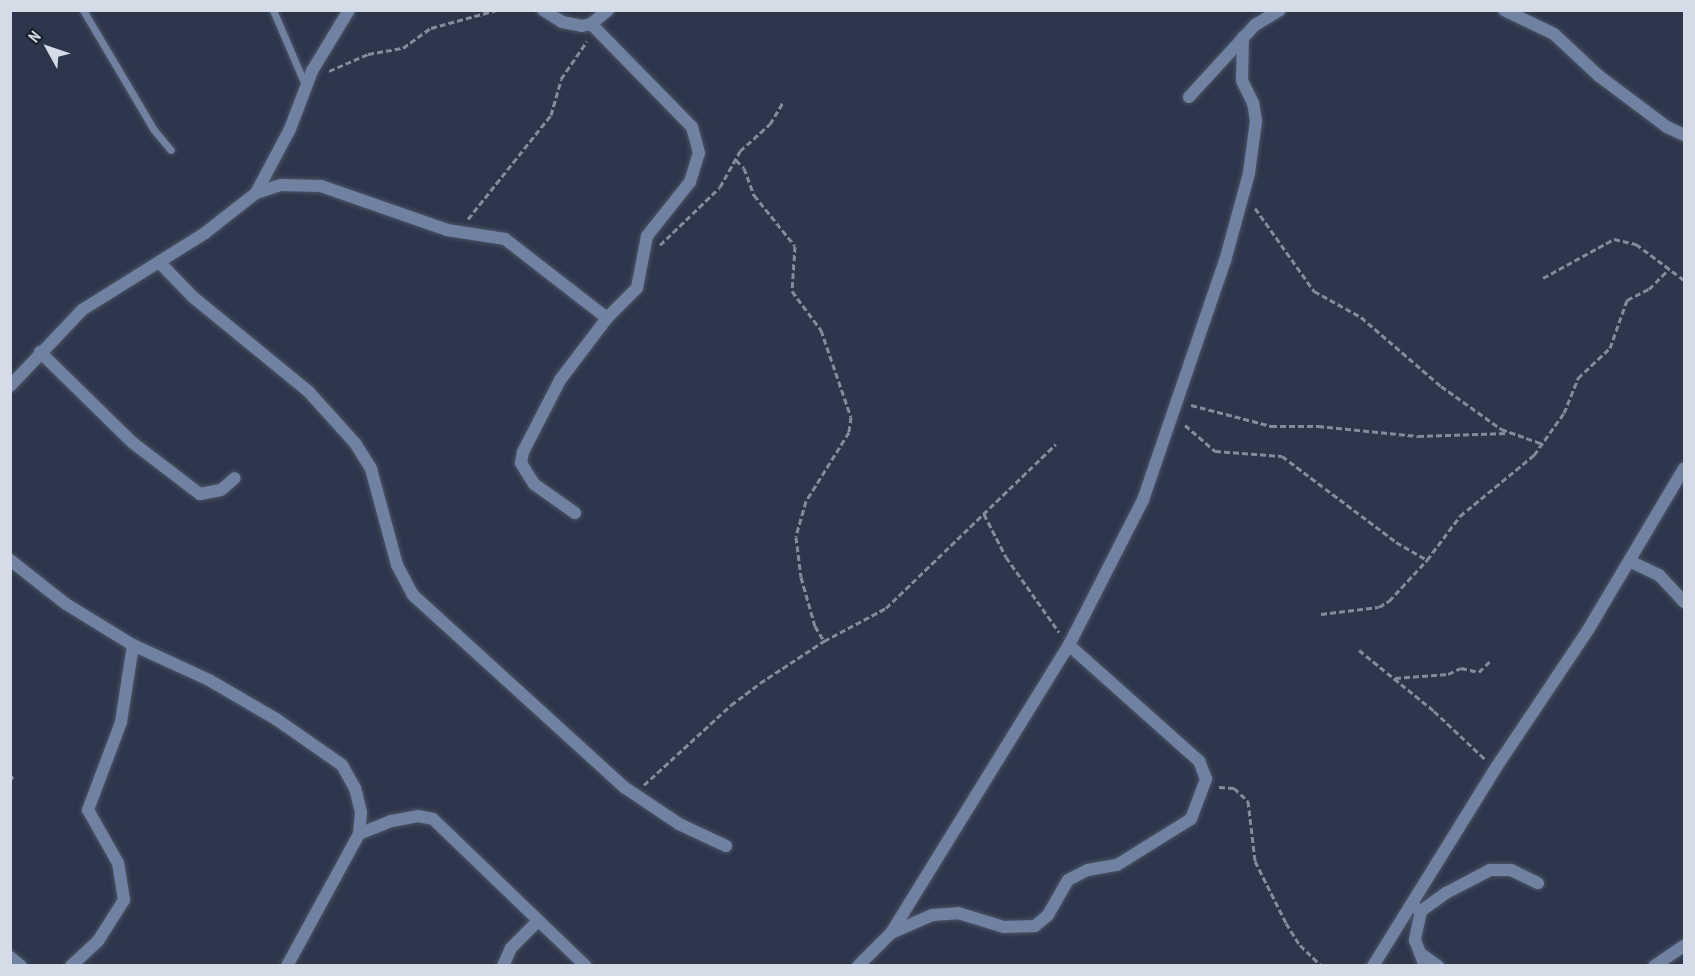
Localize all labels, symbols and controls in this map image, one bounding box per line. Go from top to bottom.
north arrow [18,18,78,78]
text: N [24,27,45,46]

